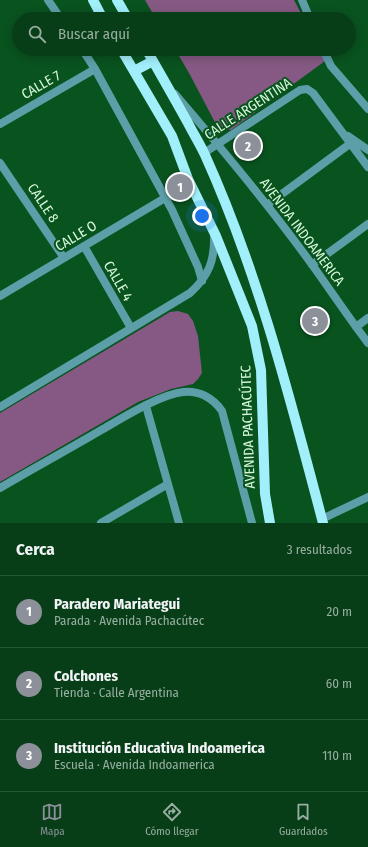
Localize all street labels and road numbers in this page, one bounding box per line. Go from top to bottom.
street label: CALLE 7 [18,67,64,103]
street label: CALLE ARGENTINA [201,74,295,144]
street label: AVENIDA INDOAMERICA [256,175,348,290]
street label: CALLE 8 [24,180,62,226]
street label: CALLE O [52,217,100,255]
street label: CALLE 4 [100,258,136,304]
street label: AVENIDA PACHACÚTEC [236,365,259,489]

